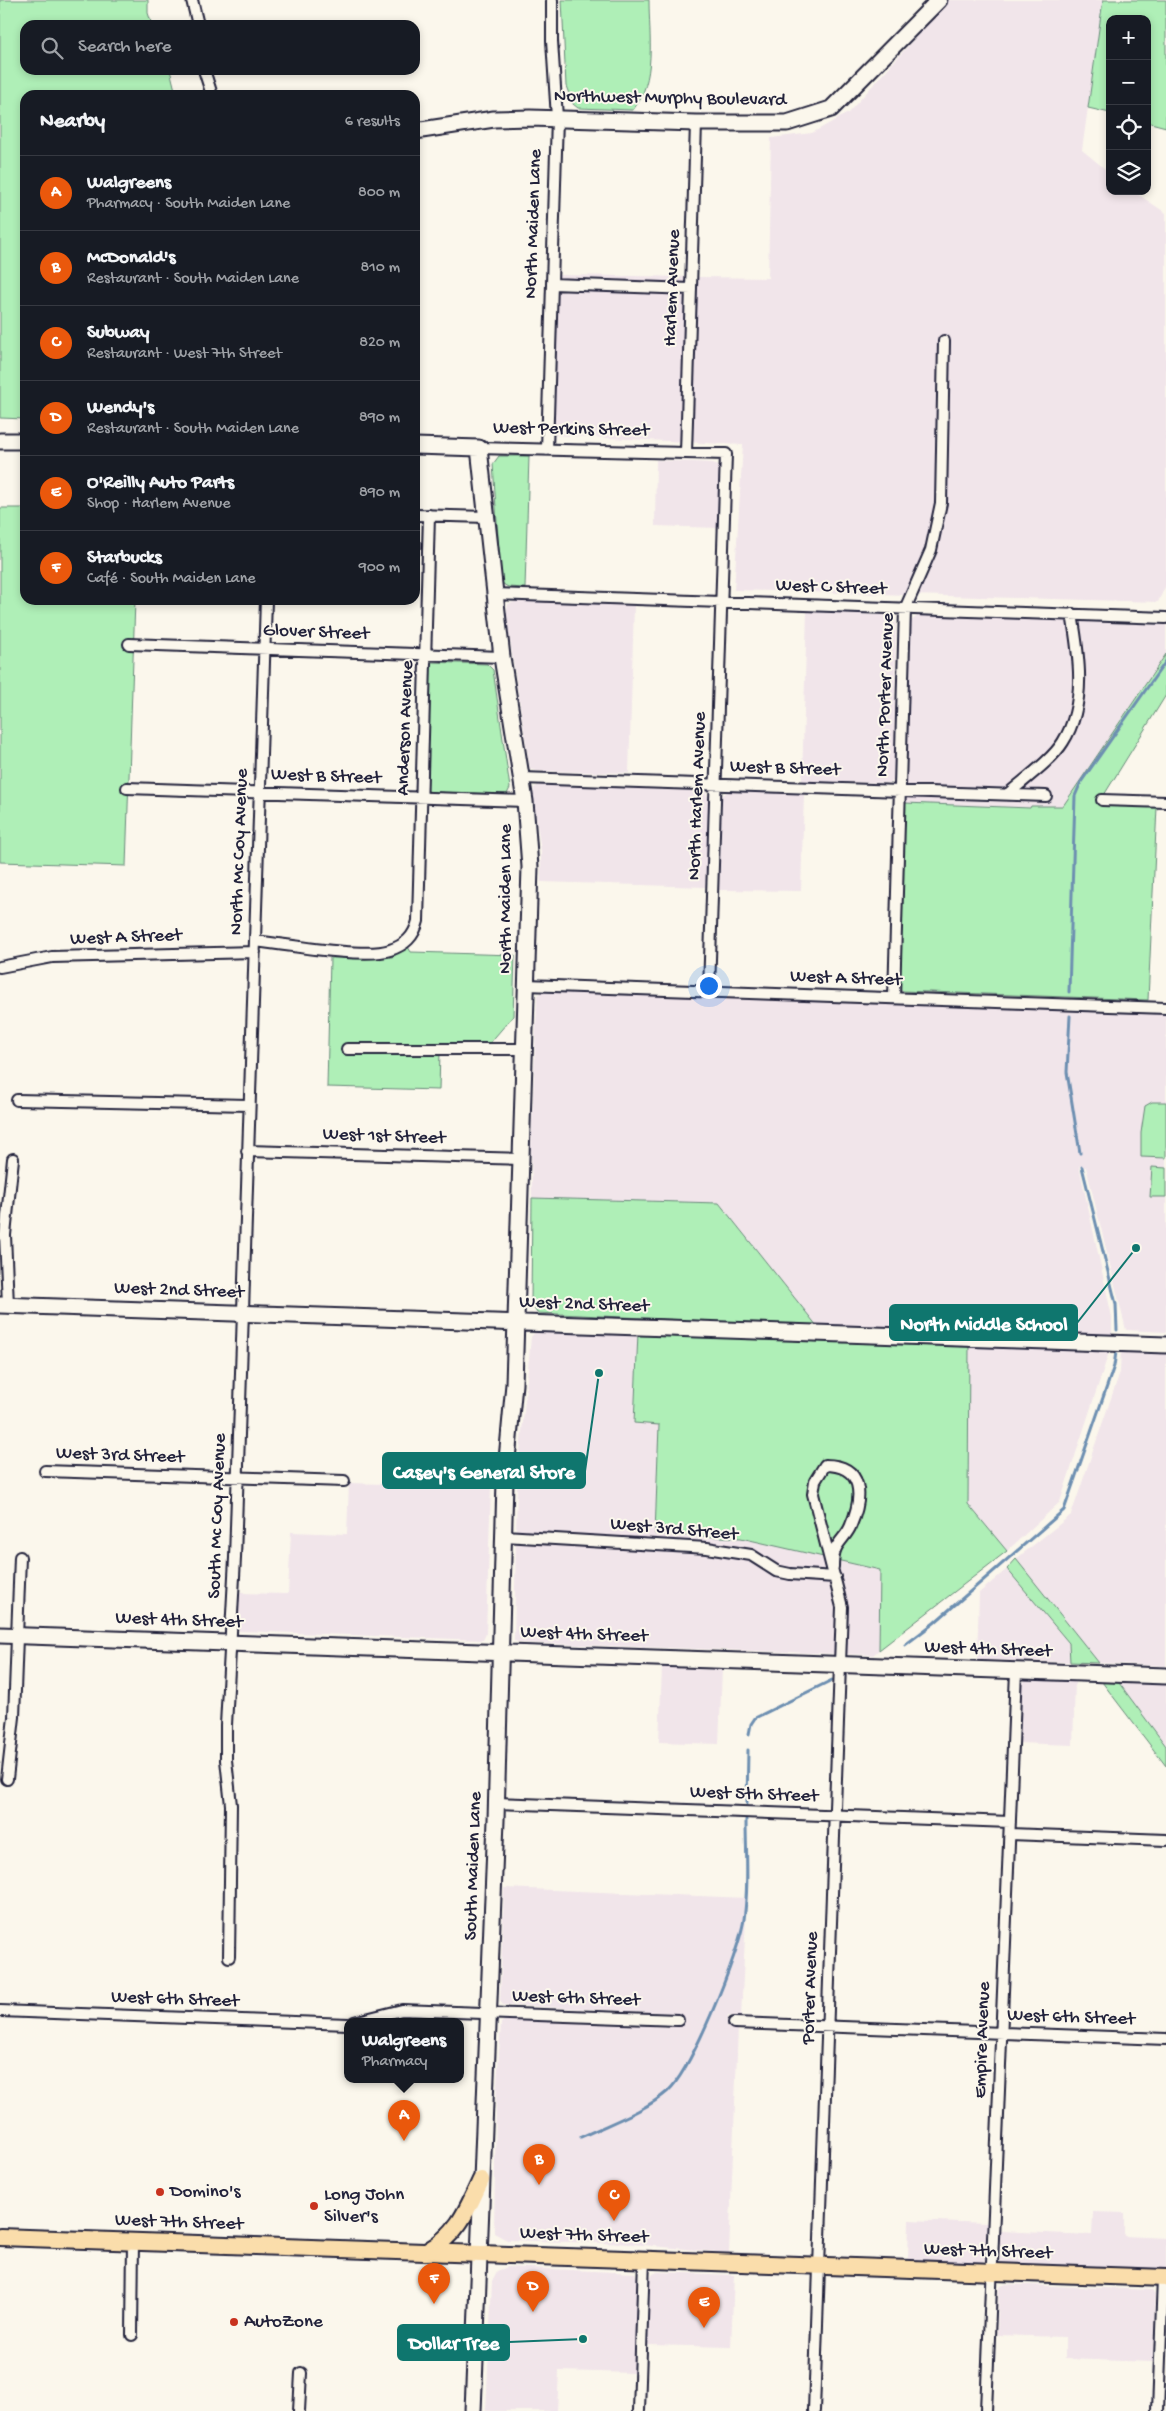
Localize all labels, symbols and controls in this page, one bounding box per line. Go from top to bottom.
map controls [1106,15,1151,195]
button: + [1106,15,1151,60]
search box [20,20,420,75]
icon: search [38,34,66,62]
text: Search here [78,36,172,59]
button: − [1106,60,1151,105]
street label: Northwest Murphy Boulevard [554,85,788,113]
button: locate [1106,105,1151,150]
text: Nearby [40,110,105,135]
text: 6 results [345,113,400,132]
street label: North Maiden Lane [520,148,548,299]
button: layers [1106,150,1151,195]
text: Walgreens [87,172,171,195]
text: A [51,184,61,203]
text: 800 m [358,184,400,203]
text: Pharmacy · South Maiden Lane [87,195,290,214]
street label: Harlem Avenue [659,229,687,347]
text: McDonald's [87,247,176,270]
text: B [52,259,60,278]
text: 810 m [361,259,400,278]
text: Restaurant · South Maiden Lane [87,270,299,289]
text: Subway [87,322,149,345]
text: C [52,334,60,353]
text: 820 m [359,334,400,353]
text: Restaurant · West 7th Street [87,345,282,364]
text: Wendy's [87,397,154,420]
text: D [51,409,61,428]
text: 890 m [359,409,400,428]
street label: West Perkins Street [493,417,651,443]
text: Restaurant · South Maiden Lane [87,420,299,439]
text: O'Reilly Auto Parts [87,472,234,495]
text: E [51,484,61,503]
text: 890 m [359,484,400,503]
text: Shop · Harlem Avenue [87,495,231,514]
text: Starbucks [87,547,162,570]
text: F [52,559,60,578]
text: 900 m [359,559,400,578]
text: Café · South Maiden Lane [87,570,256,589]
street label: West C Street [775,575,889,602]
street label: North Porter Avenue [872,612,900,778]
street label: Glover Street [263,620,372,646]
street label: Anderson Avenue [392,660,420,796]
street label: North Harlem Avenue [684,711,712,881]
street label: West B Street [730,756,843,782]
street label: West B Street [271,764,384,790]
street label: North Mc Coy Avenue [226,768,254,936]
street label: North Maiden Lane [495,824,518,974]
street label: West A Street [70,924,184,951]
street label: West A Street [790,966,904,993]
your location [696,973,722,999]
street label: West 1st Street [322,1123,448,1151]
street label: West 2nd Street [114,1277,247,1305]
street label: West 2nd Street [519,1291,652,1319]
callout: North Middle School [890,1305,1077,1340]
text: North Middle School [900,1315,1068,1338]
street label: South Mc Coy Avenue [204,1433,232,1599]
street label: West 3rd Street [56,1442,187,1470]
callout: Casey's General Store [383,1453,585,1488]
text: Casey's General Store [392,1463,576,1486]
street label: West 3rd Street [609,1513,741,1547]
street label: West 4th Street [115,1607,245,1635]
street label: West 4th Street [520,1621,650,1649]
street label: West 4th Street [924,1636,1054,1664]
street label: West 5th Street [689,1781,821,1809]
street label: South Maiden Lane [460,1791,488,1941]
street label: Porter Avenue [798,1931,824,2046]
street label: Empire Avenue [969,1981,997,2099]
street label: West 6th Street [512,1985,643,2013]
street label: West 6th Street [111,1986,242,2014]
street label: West 6th Street [1007,2004,1138,2032]
popup [344,2018,464,2083]
text: Walgreens [362,2030,446,2053]
text: Pharmacy [362,2053,428,2072]
pin: A [388,2100,420,2141]
pin: B [523,2144,555,2185]
pin: C [598,2180,630,2221]
place label: Domino's [168,2181,242,2204]
place label: Long John Silver's [324,2184,404,2229]
marker: Domino's [154,2186,166,2198]
marker: Long John Silver's [308,2200,320,2212]
street label: West 7th Street [115,2209,246,2237]
street label: West 7th Street [520,2222,651,2250]
street label: West 7th Street [924,2238,1055,2266]
pin: F [418,2263,450,2304]
pin: D [517,2271,549,2312]
pin: E [688,2287,720,2328]
place label: AutoZone [244,2311,323,2334]
marker: AutoZone [228,2316,240,2328]
callout: Dollar Tree [398,2325,509,2360]
text: Dollar Tree [407,2334,500,2357]

